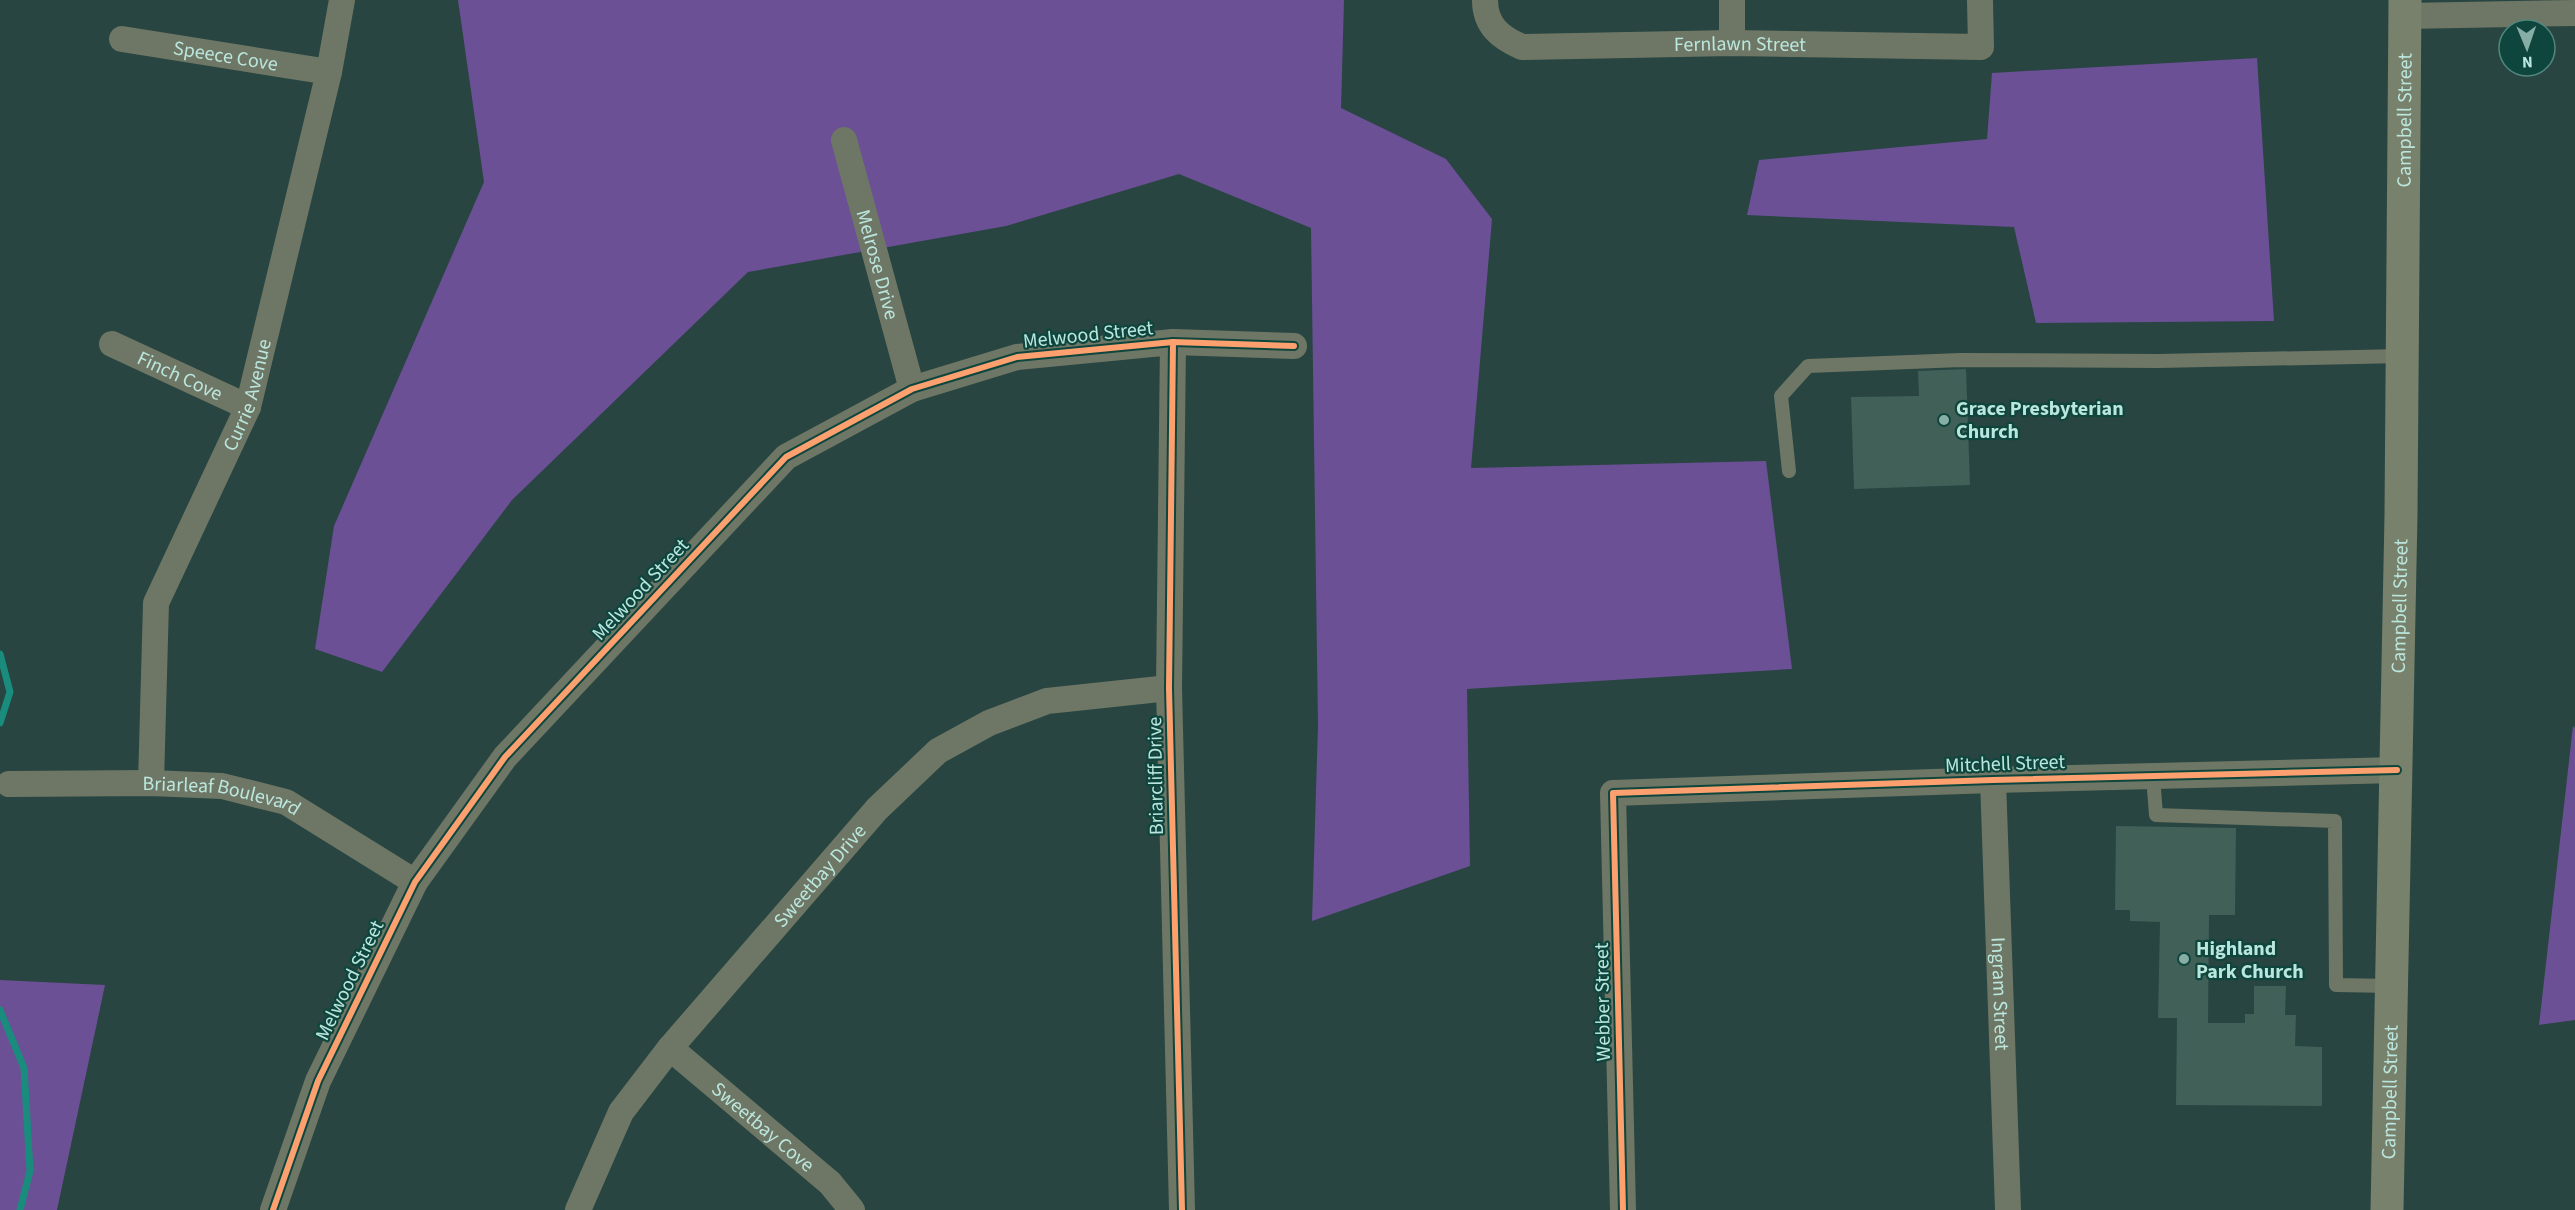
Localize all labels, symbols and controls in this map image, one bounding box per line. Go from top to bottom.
north arrow [2497,18,2557,78]
street label: Fernlawn Street [1674,30,1806,59]
street label: Speece Cove [171,34,280,79]
text: N [2522,51,2533,73]
street label: Campbell Street [2391,53,2420,188]
street label: Melrose Drive [849,207,905,323]
street label: Melwood Street [1022,314,1155,356]
street label: Currie Avenue [216,336,279,456]
street label: Finch Cove [132,345,227,408]
place label: Grace Presbyterian Church [1956,395,2124,446]
marker: Grace Presbyterian Church [1937,413,1951,427]
street label: Melwood Street [586,532,696,647]
street label: Campbell Street [2385,538,2416,674]
street label: Briarcliff Drive [1141,716,1171,835]
street label: Mitchell Street [1944,748,2066,780]
street label: Briarleaf Boulevard [142,770,306,823]
street label: Sweetbay Drive [767,818,873,934]
street label: Melwood Street [309,915,391,1045]
place label: Highland Park Church [2196,935,2304,986]
street label: Ingram Street [1983,937,2015,1051]
street label: Webber Street [1588,942,1618,1062]
marker: Highland Park Church [2177,952,2191,966]
street label: Campbell Street [2375,1024,2406,1160]
street label: Sweetbay Cove [705,1076,820,1179]

